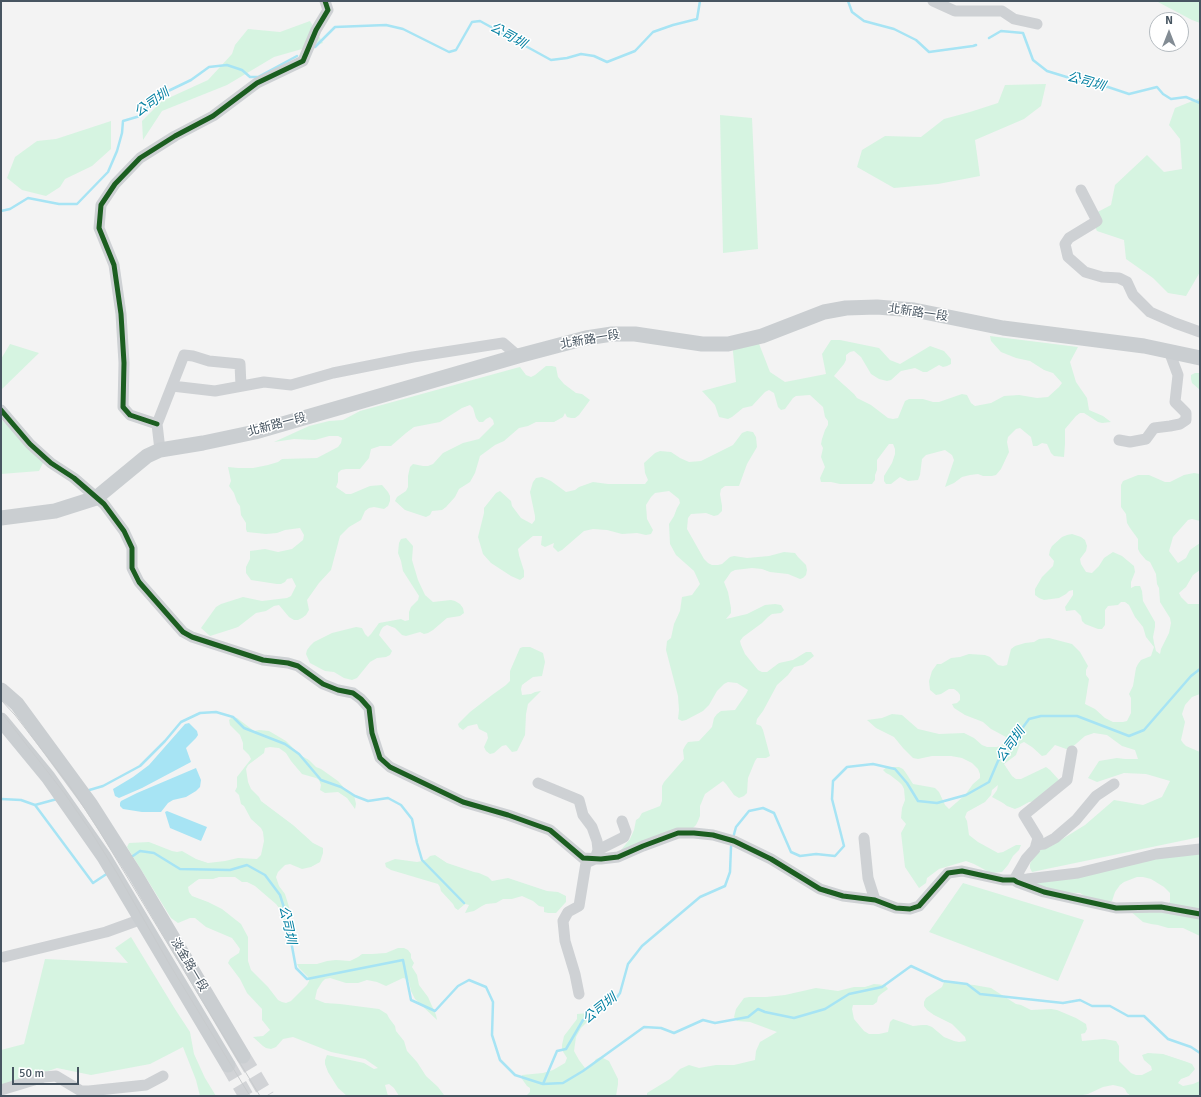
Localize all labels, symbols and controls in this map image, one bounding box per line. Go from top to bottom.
north arrow [1149,12,1189,52]
text: N [1165,14,1173,27]
water label: 公司圳 [487,20,529,52]
water label: 公司圳 [1065,69,1107,95]
water label: 公司圳 [132,85,172,121]
street label: 北新路一段 [887,302,949,324]
street label: 北新路一段 [559,328,621,352]
street label: 北新路一段 [246,410,308,440]
water label: 公司圳 [993,725,1029,765]
water label: 公司圳 [275,904,299,946]
street label: 淡金路一段 [167,936,211,994]
water label: 公司圳 [580,991,620,1027]
scale bar [14,1059,81,1085]
text: 50 m [19,1066,44,1081]

